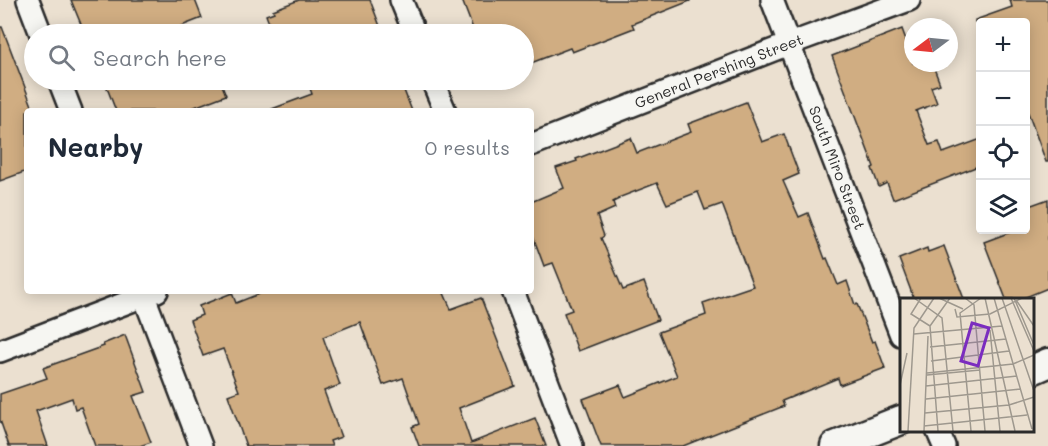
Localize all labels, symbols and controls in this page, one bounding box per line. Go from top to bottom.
north arrow [904,18,958,72]
map controls [976,18,1030,234]
button: + [976,18,1030,72]
search box [24,24,534,90]
street label: General Pershing Street [632,29,806,112]
icon: search [45,41,78,74]
text: Search here [93,43,227,72]
button: − [976,72,1030,126]
street label: South Miro Street [805,103,871,232]
button: locate [976,126,1030,180]
text: Nearby [48,130,143,164]
text: 0 results [425,134,510,160]
button: layers [976,180,1030,234]
inset map [900,298,1033,431]

